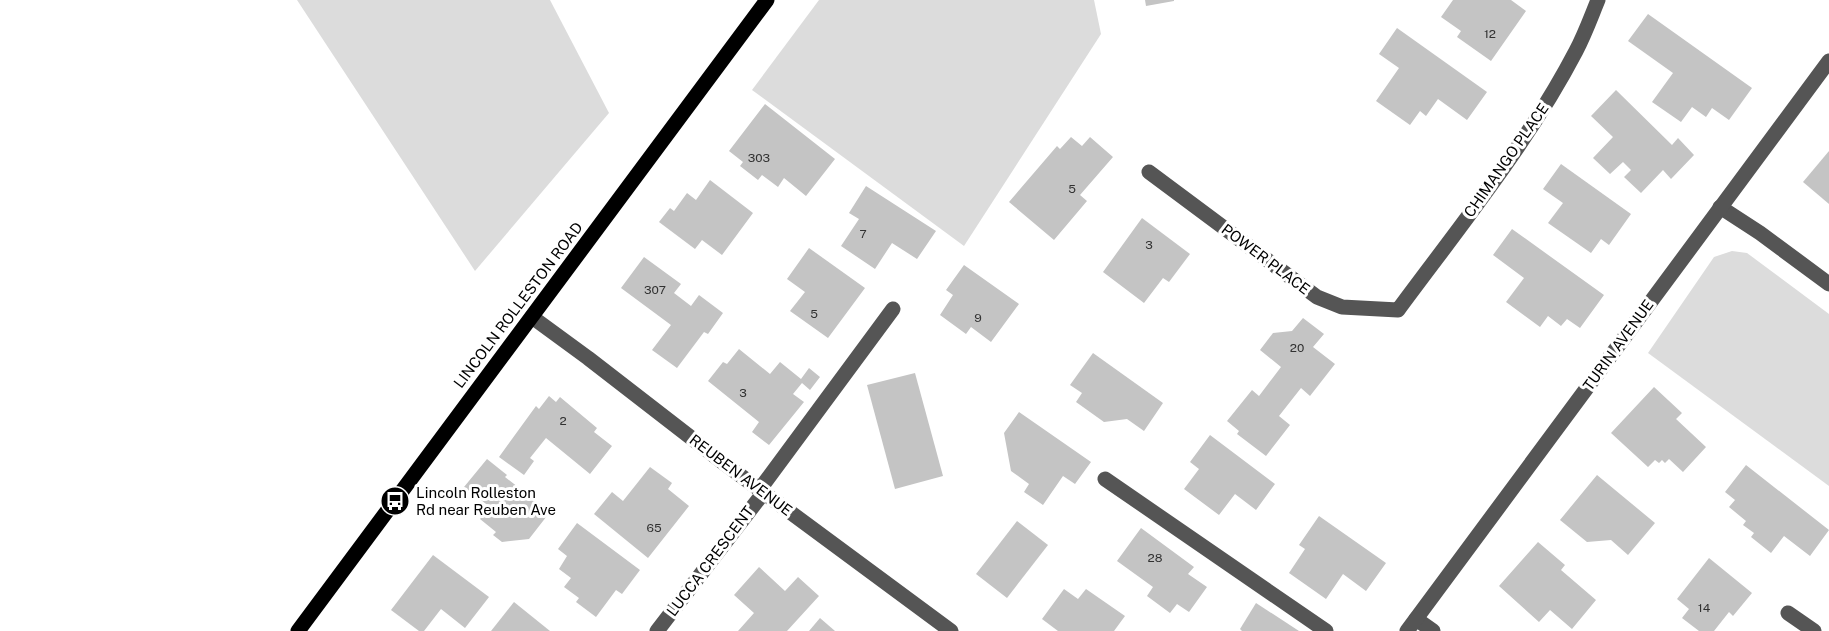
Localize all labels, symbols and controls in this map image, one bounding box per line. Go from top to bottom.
house number: 12 [1484,27,1496,41]
street label: CHIMANGO PLACE [1460,100,1552,220]
house number: 303 [748,151,770,165]
house number: 5 [1068,182,1076,196]
street label: LINCOLN ROLLESTON ROAD [450,219,586,391]
street label: POWER PLACE [1219,220,1313,298]
house number: 7 [859,227,867,241]
house number: 3 [1145,238,1153,252]
house number: 307 [644,283,666,297]
street label: TURIN AVENUE [1579,296,1657,394]
house number: 5 [810,307,818,321]
house number: 9 [974,311,982,325]
house number: 20 [1290,341,1304,355]
house number: 3 [739,386,747,400]
house number: 2 [559,414,567,428]
street label: REUBEN AVENUE [686,431,796,519]
place label: Lincoln Rolleston Rd near Reuben Ave [416,484,556,518]
bus stop icon: Lincoln Rolleston Rd near Reuben Ave [379,485,411,517]
street label: LUCCA CRESCENT [663,503,757,619]
house number: 65 [646,521,662,535]
house number: 28 [1148,551,1163,565]
house number: 14 [1698,601,1711,615]

